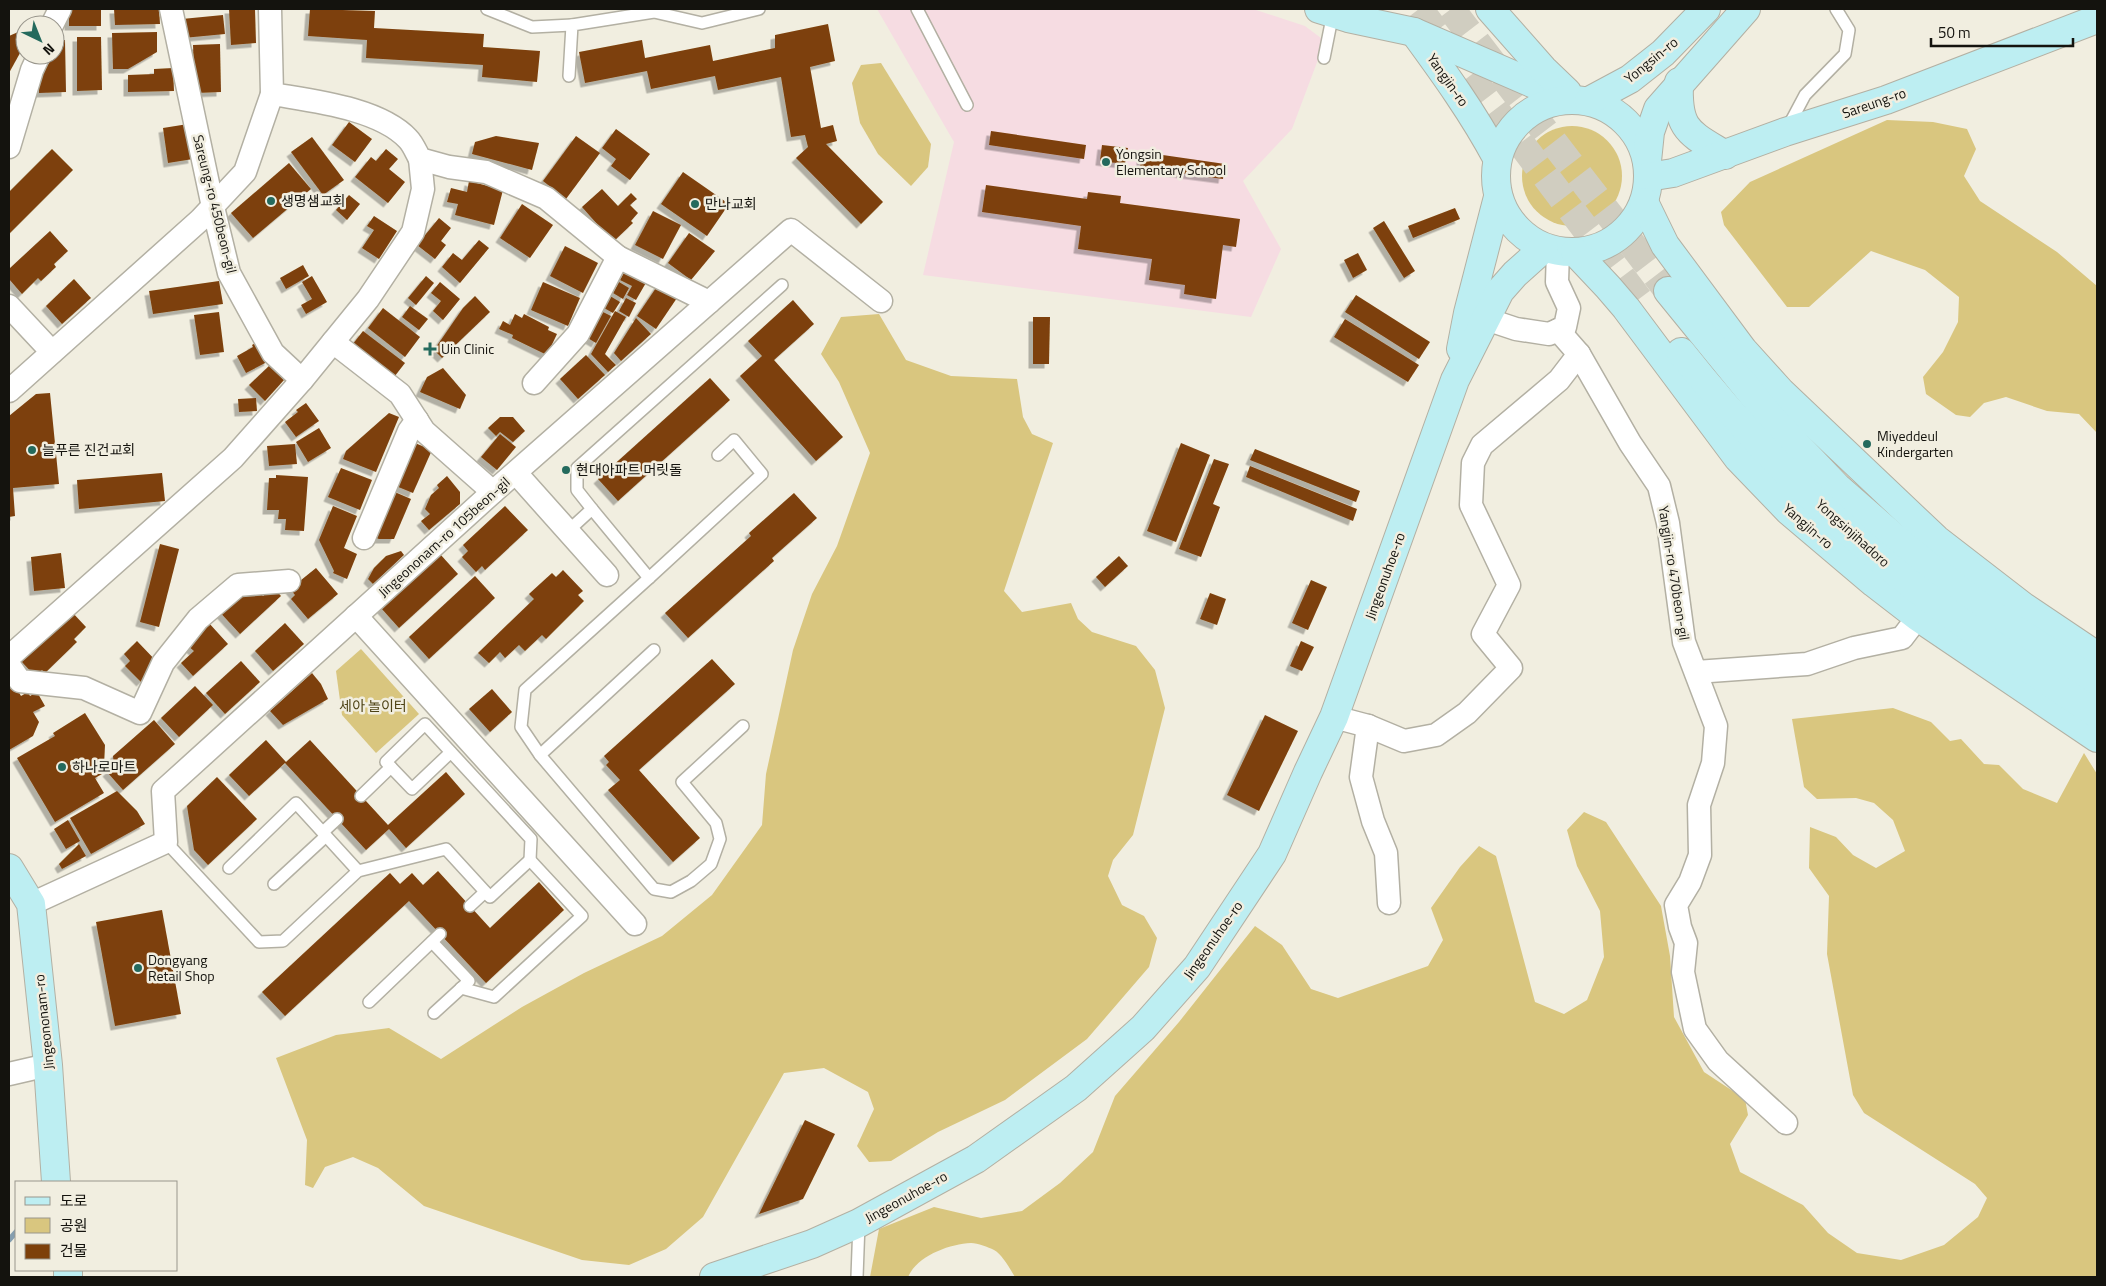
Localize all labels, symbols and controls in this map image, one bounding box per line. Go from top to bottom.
north arrow [15,15,65,65]
scale bar [1931,15,2074,47]
text: 50 m [1938,21,1971,44]
street label: Yongsin-ro [1619,31,1682,88]
text: N [38,39,60,61]
street label: Yangjin-ro [1422,49,1474,111]
street label: Sareung-ro [1839,82,1909,123]
street label: Sareung-ro 450beon-gil [188,132,243,275]
place label: Yongsin Elementary School [1116,143,1226,180]
marker: Yongsin Elementary School [1100,156,1112,168]
place label: 생명샘교회 [281,190,345,211]
place label: 만나교회 [705,193,757,214]
marker: 생명샘교회 [265,195,277,207]
marker: 만나교회 [689,198,701,210]
place label: Uin Clinic [441,338,494,359]
marker: Uin Clinic [423,342,437,356]
place label: Miyeddeul Kindergarten [1877,425,1953,462]
marker: Miyeddeul Kindergarten [1861,438,1873,450]
place label: 늘푸른 진건교회 [42,439,135,460]
marker: 늘푸른 진건교회 [26,444,38,456]
place label: 현대아파트 머릿돌 [576,459,682,480]
marker: 현대아파트 머릿돌 [560,464,572,476]
street label: Jingeononam-ro 105beon-gil [373,472,514,602]
street label: Yongsinjihadoro [1812,494,1895,572]
street label: Yangjin-ro [1779,498,1838,553]
street label: Yangjin-ro 470beon-gil [1653,504,1696,642]
street label: Jingeonuhoe-ro [1359,529,1410,622]
park label: 세아 놀이터 [339,695,407,716]
place label: 하나로마트 [72,756,137,777]
marker: 하나로마트 [56,761,68,773]
street label: Jingeonuhoe-ro [1178,896,1247,983]
place label: Dongyang Retail Shop [148,949,215,986]
marker: Dongyang Retail Shop [132,962,144,974]
street label: Jingeononam-ro [28,973,59,1071]
street label: Jingeonuhoe-ro [861,1165,951,1228]
legend [15,1181,178,1271]
text: 도로 [60,1189,88,1212]
text: 공원 [60,1214,88,1237]
text: 건물 [60,1239,88,1262]

